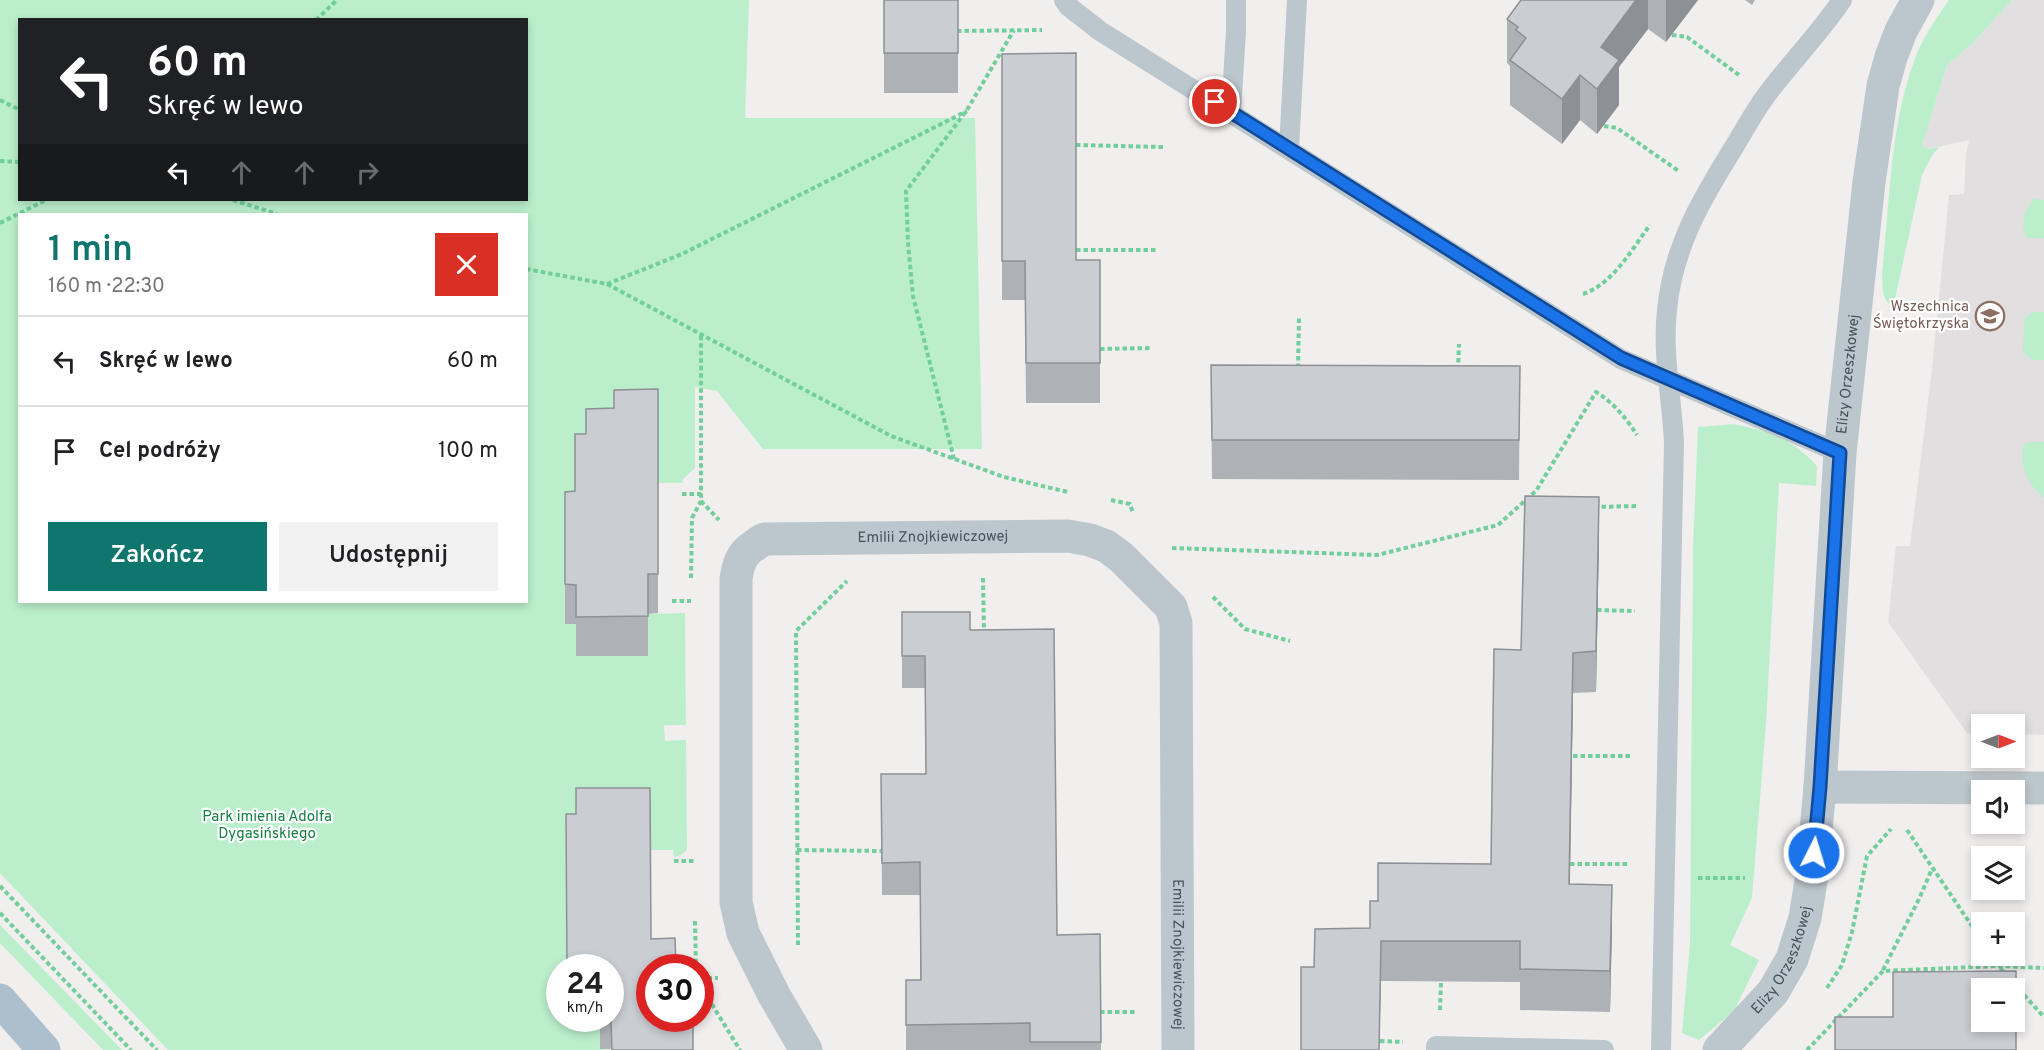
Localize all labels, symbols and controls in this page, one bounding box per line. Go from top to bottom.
text: 60 m [147,38,248,91]
icon: left [48,42,126,120]
pin [1189,76,1240,127]
icon: arrive [1198,85,1231,118]
text: Skręć w lewo [147,90,303,124]
icon: left [162,156,195,189]
icon: ahead [225,156,258,189]
icon: ahead [288,156,321,189]
icon: right [351,156,384,189]
text: 1 min [48,228,133,274]
button: close [435,233,498,296]
text: 160 m · 22:30 [48,274,165,300]
place label: Wszechnica Świętokrzyska [1873,298,1969,334]
school or university icon: Wszechnica Świętokrzyska [1974,300,2006,332]
street label: Elizy Orzeszkowej [1833,313,1864,435]
icon: left [48,345,81,378]
text: Skręć w lewo [99,348,233,375]
text: 60 m [447,348,498,375]
icon: arrive [48,435,81,468]
text: Cel podróży [99,438,221,465]
text: 100 m [438,438,498,465]
button: Zakończ [48,522,267,591]
button: Udostępnij [279,522,498,591]
street label: Emilii Znojkiewiczowej [857,527,1008,548]
north arrow [1971,714,2025,768]
map controls [1971,714,2025,1032]
button: sound [1971,780,2025,834]
park label: Park imienia Adolfa Dygasińskiego [202,808,332,844]
position arrow [1782,821,1846,885]
button: layers [1971,846,2025,900]
street label: Emilii Znojkiewiczowej [1168,879,1187,1030]
street label: Elizy Orzeszkowej [1747,905,1816,1019]
button: + [1971,912,2025,966]
speed limit sign: 30 [636,954,714,1032]
text: 24 [566,967,604,1004]
button: − [1971,978,2025,1032]
text: km/h [567,999,603,1018]

